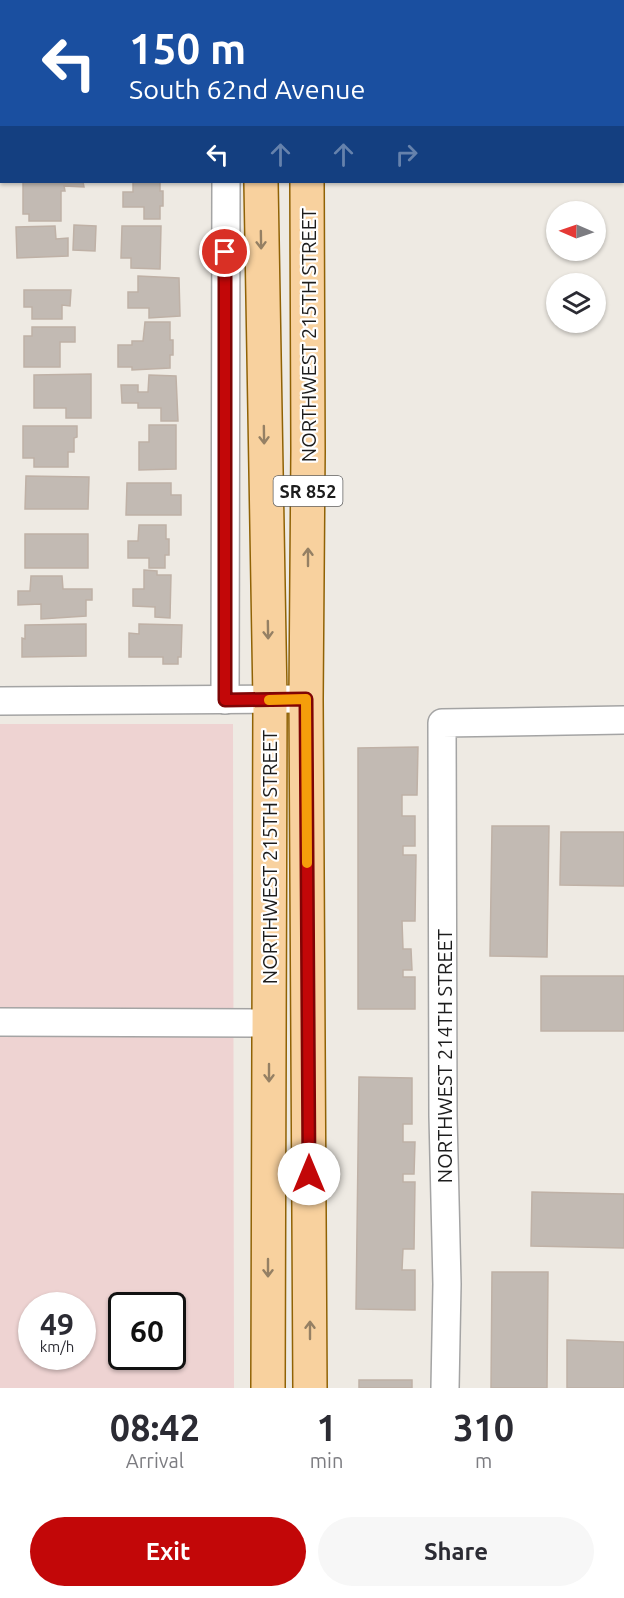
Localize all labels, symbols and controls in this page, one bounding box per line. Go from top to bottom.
icon: left [30,24,108,102]
text: 150 m [129,25,246,72]
text: South 62nd Avenue [129,74,365,104]
icon: left [201,138,234,171]
icon: ahead [264,138,297,171]
icon: ahead [327,138,360,171]
icon: right [390,138,423,171]
north arrow [546,201,606,261]
map controls [546,201,606,333]
street label: NORTHWEST 215TH STREET [297,208,320,462]
pin [199,226,250,277]
one-way arrow [256,229,267,249]
icon: arrive [208,235,241,268]
button: layers [546,273,606,333]
one-way arrow [258,424,270,444]
road number: SR 852 [274,476,342,506]
one-way arrow [302,547,313,567]
one-way arrow [262,619,274,639]
street label: NORTHWEST 215TH STREET [258,730,281,984]
street label: NORTHWEST 214TH STREET [433,929,456,1183]
one-way arrow [263,1063,275,1083]
position arrow [277,1142,341,1206]
one-way arrow [262,1258,274,1278]
speed limit sign: 60 [108,1292,186,1370]
text: 49 [40,1307,74,1341]
one-way arrow [304,1320,316,1340]
text: km/h [40,1338,74,1355]
text: 08:42 [110,1407,200,1448]
text: 1 [316,1407,337,1448]
text: 310 [453,1407,514,1448]
text: Arrival [126,1449,184,1472]
text: min [310,1449,343,1472]
text: m [475,1449,492,1472]
button: Exit [30,1517,306,1586]
button: Share [318,1517,594,1586]

